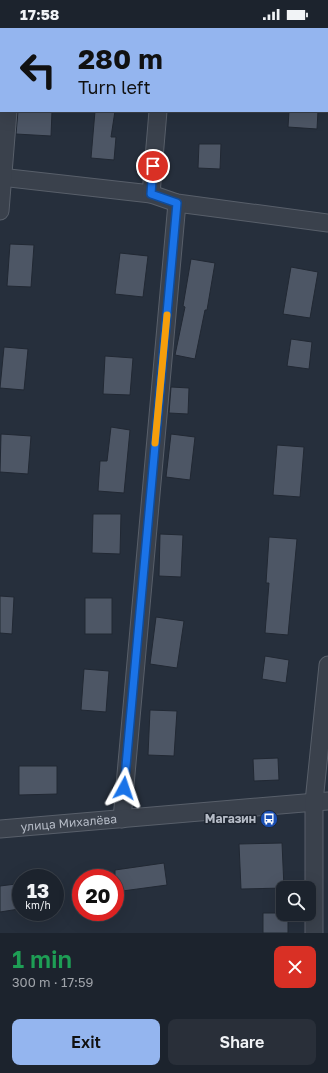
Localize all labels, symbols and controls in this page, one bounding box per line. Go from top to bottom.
text: 17:58 [20,5,59,23]
text: 280 m [78,42,163,75]
icon: left [12,44,64,96]
text: Turn left [78,76,151,98]
pin [136,149,170,183]
icon: arrive [142,155,164,177]
position arrow [103,767,145,809]
bus stop icon: Магазин [259,809,279,829]
street label: улица Михалёва [20,811,118,834]
place label: Магазин [205,811,256,826]
speed limit sign: 20 [72,869,124,921]
text: 13 [27,878,49,902]
map controls [276,881,316,921]
button: search [276,881,316,921]
text: km/h [25,899,51,911]
text: 1 min [12,944,72,973]
button: close [274,946,316,988]
text: 300 m · 17:59 [12,974,93,990]
button: Exit [12,1019,160,1065]
button: Share [168,1019,316,1065]

